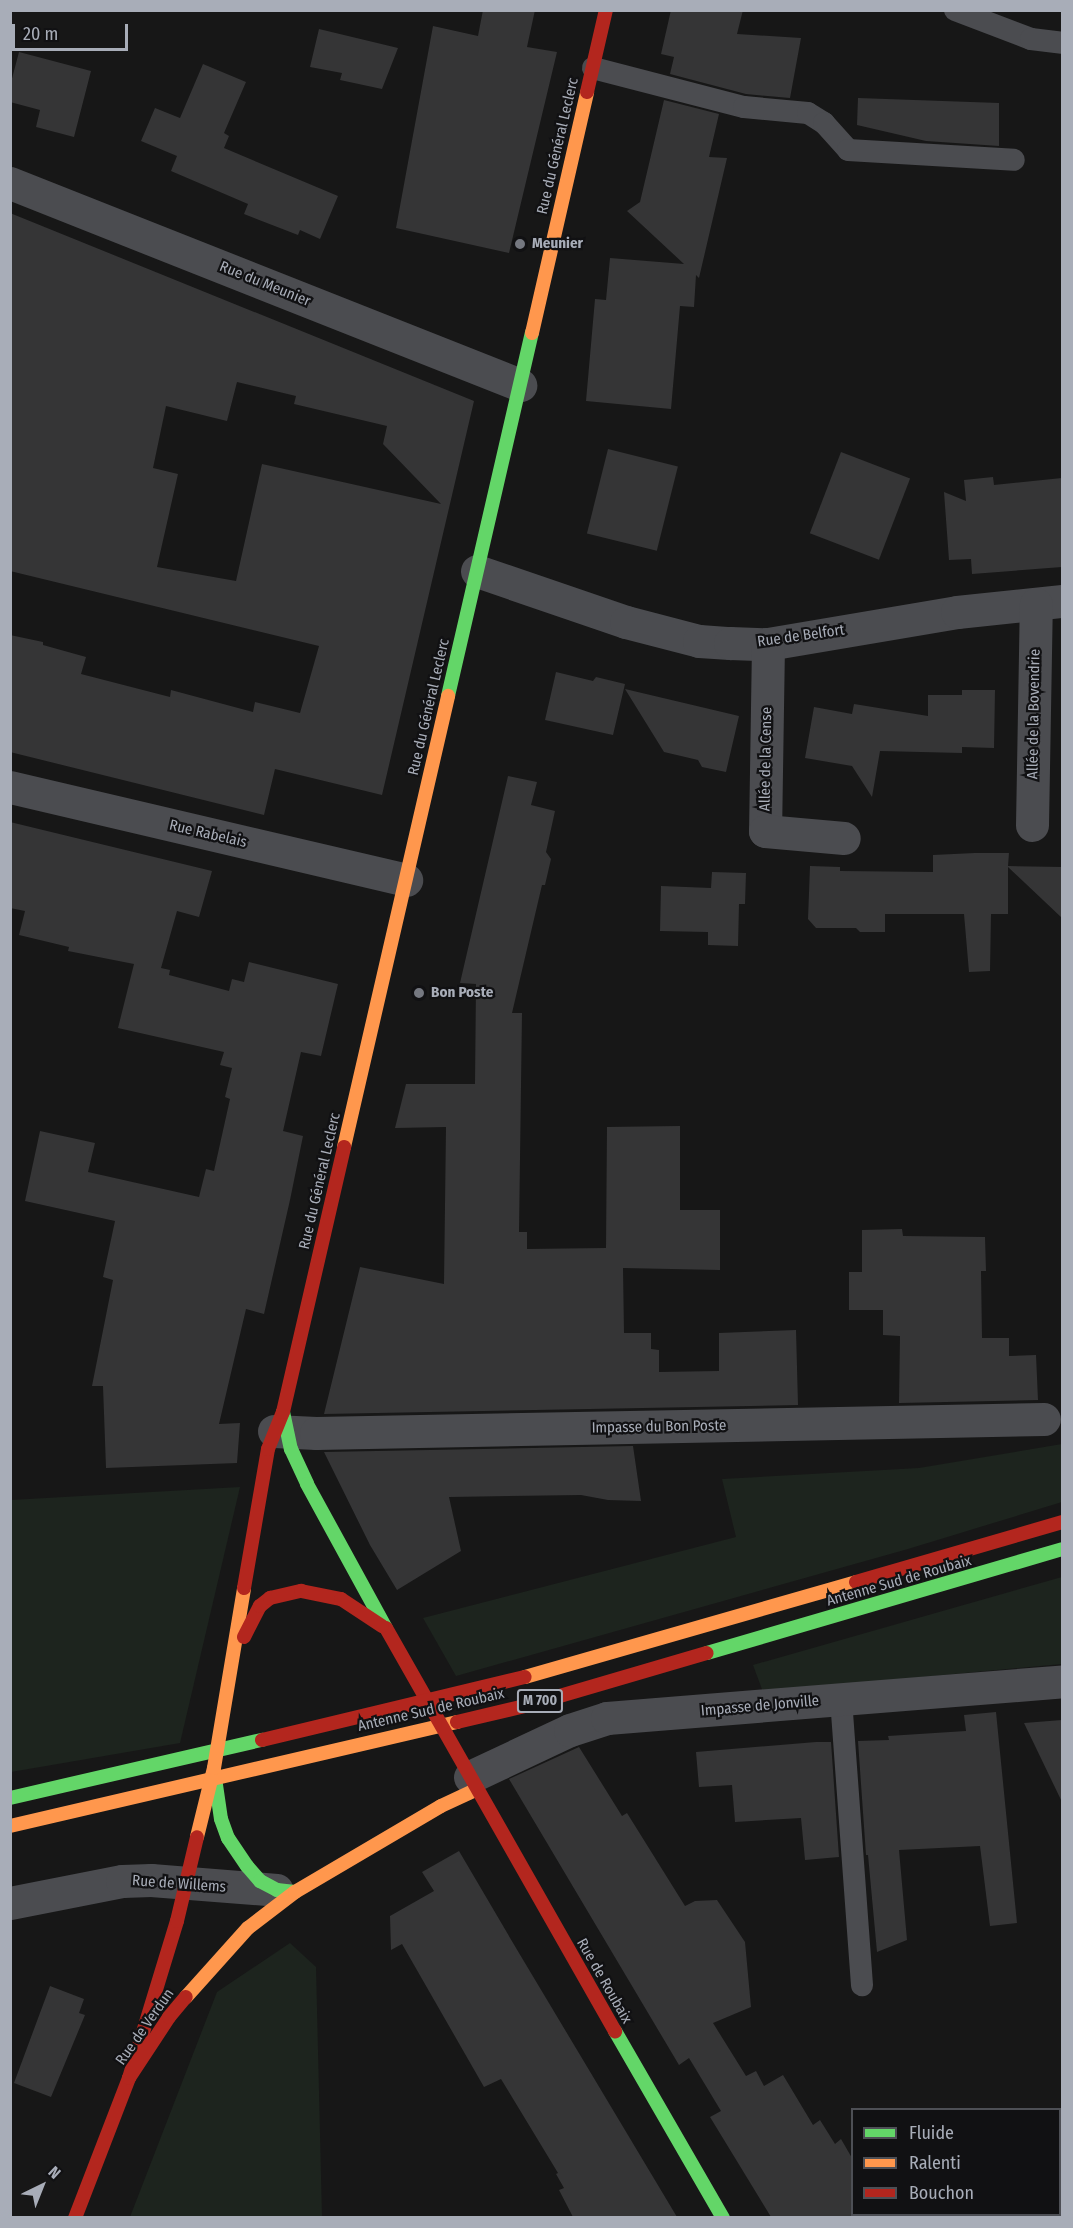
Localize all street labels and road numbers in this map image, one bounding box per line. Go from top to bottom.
street label: Rue du Général Leclerc [534,76,582,216]
street label: Rue du Meunier [217,258,313,310]
street label: Rue de Belfort [756,621,846,651]
street label: Rue du Général Leclerc [405,637,453,777]
street label: Allée de la Bovendrie [1024,649,1044,779]
street label: Allée de la Cense [756,707,776,811]
street label: Rue Rabelais [167,816,249,852]
street label: Rue du Général Leclerc [296,1111,344,1251]
street label: Impasse du Bon Poste [591,1417,727,1437]
street label: Antenne Sud de Roubaix [825,1552,973,1610]
street label: Antenne Sud de Roubaix [356,1684,506,1736]
road number: M 700 [516,1690,564,1712]
street label: Impasse de Jonville [700,1692,820,1720]
street label: Rue de Willems [131,1872,227,1896]
street label: Rue de Roubaix [572,1935,636,2027]
street label: Rue de Verdun [112,1985,178,2069]

